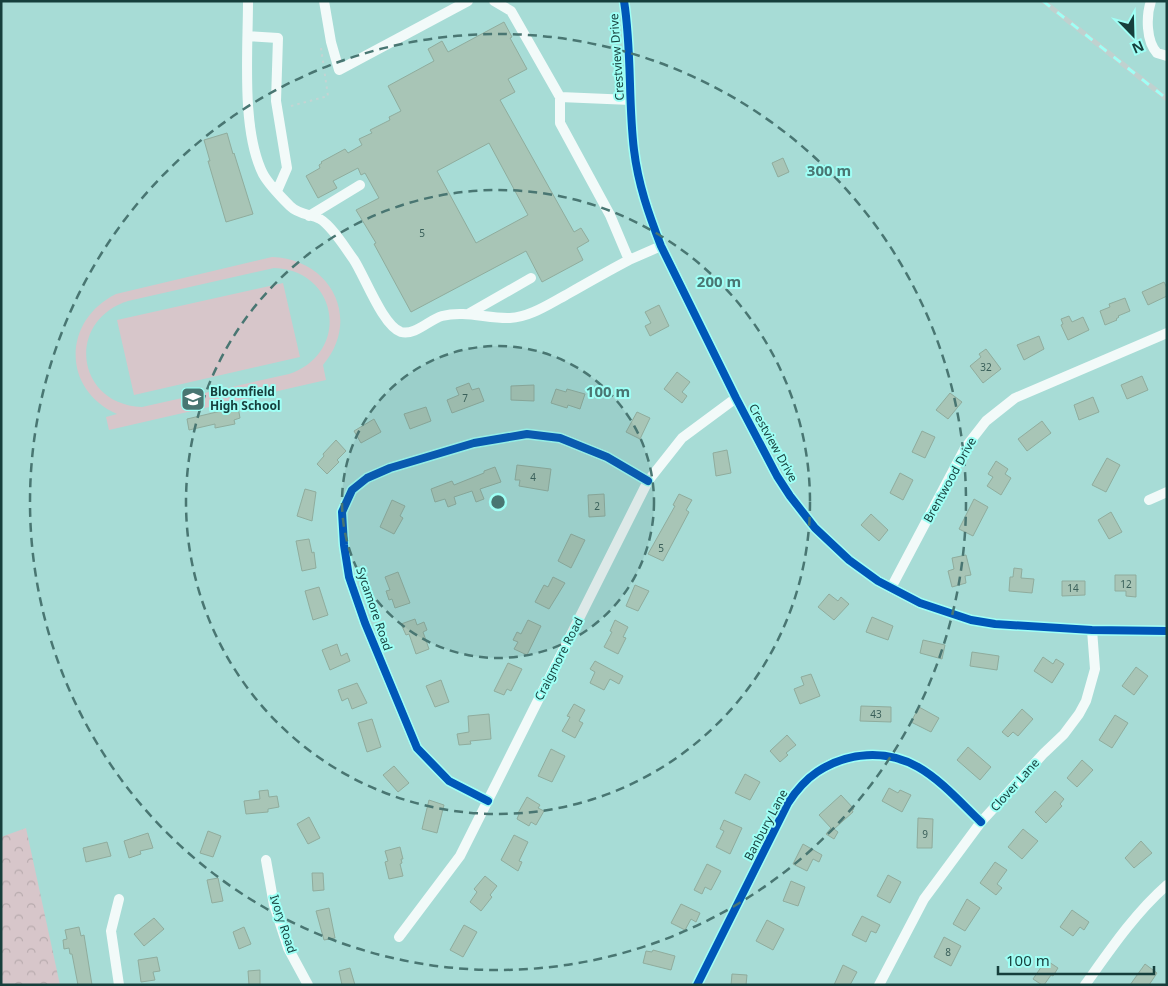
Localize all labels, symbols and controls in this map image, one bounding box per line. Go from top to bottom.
north arrow [1108,10,1158,60]
street label: Crestview Drive [605,13,628,101]
text: N [1129,36,1147,58]
text: 300 m [807,160,851,180]
house number: 5 [419,226,425,240]
text: 200 m [697,271,741,291]
house number: 32 [980,360,992,374]
text: 100 m [586,381,630,401]
place label: Bloomfield High School [210,383,280,414]
school or university icon: Bloomfield High School [180,386,206,412]
house number: 7 [462,391,468,405]
street label: Crestview Drive [745,401,802,485]
street label: Brentwood Drive [919,434,980,525]
house number: 4 [530,470,536,484]
centre of rings [489,493,507,511]
house number: 2 [594,499,600,513]
house number: 5 [658,541,664,555]
street label: Sycamore Road [352,565,397,653]
house number: 12 [1120,577,1132,591]
house number: 14 [1067,581,1079,595]
street label: Craigmore Road [530,614,587,703]
house number: 43 [870,707,882,721]
street label: Clover Lane [986,754,1043,815]
street label: Banbury Lane [740,786,792,863]
house number: 9 [922,827,928,841]
street label: Ivory Road [266,892,301,955]
scale bar [998,944,1154,976]
house number: 8 [945,945,951,959]
text: 100 m [1006,950,1050,970]

